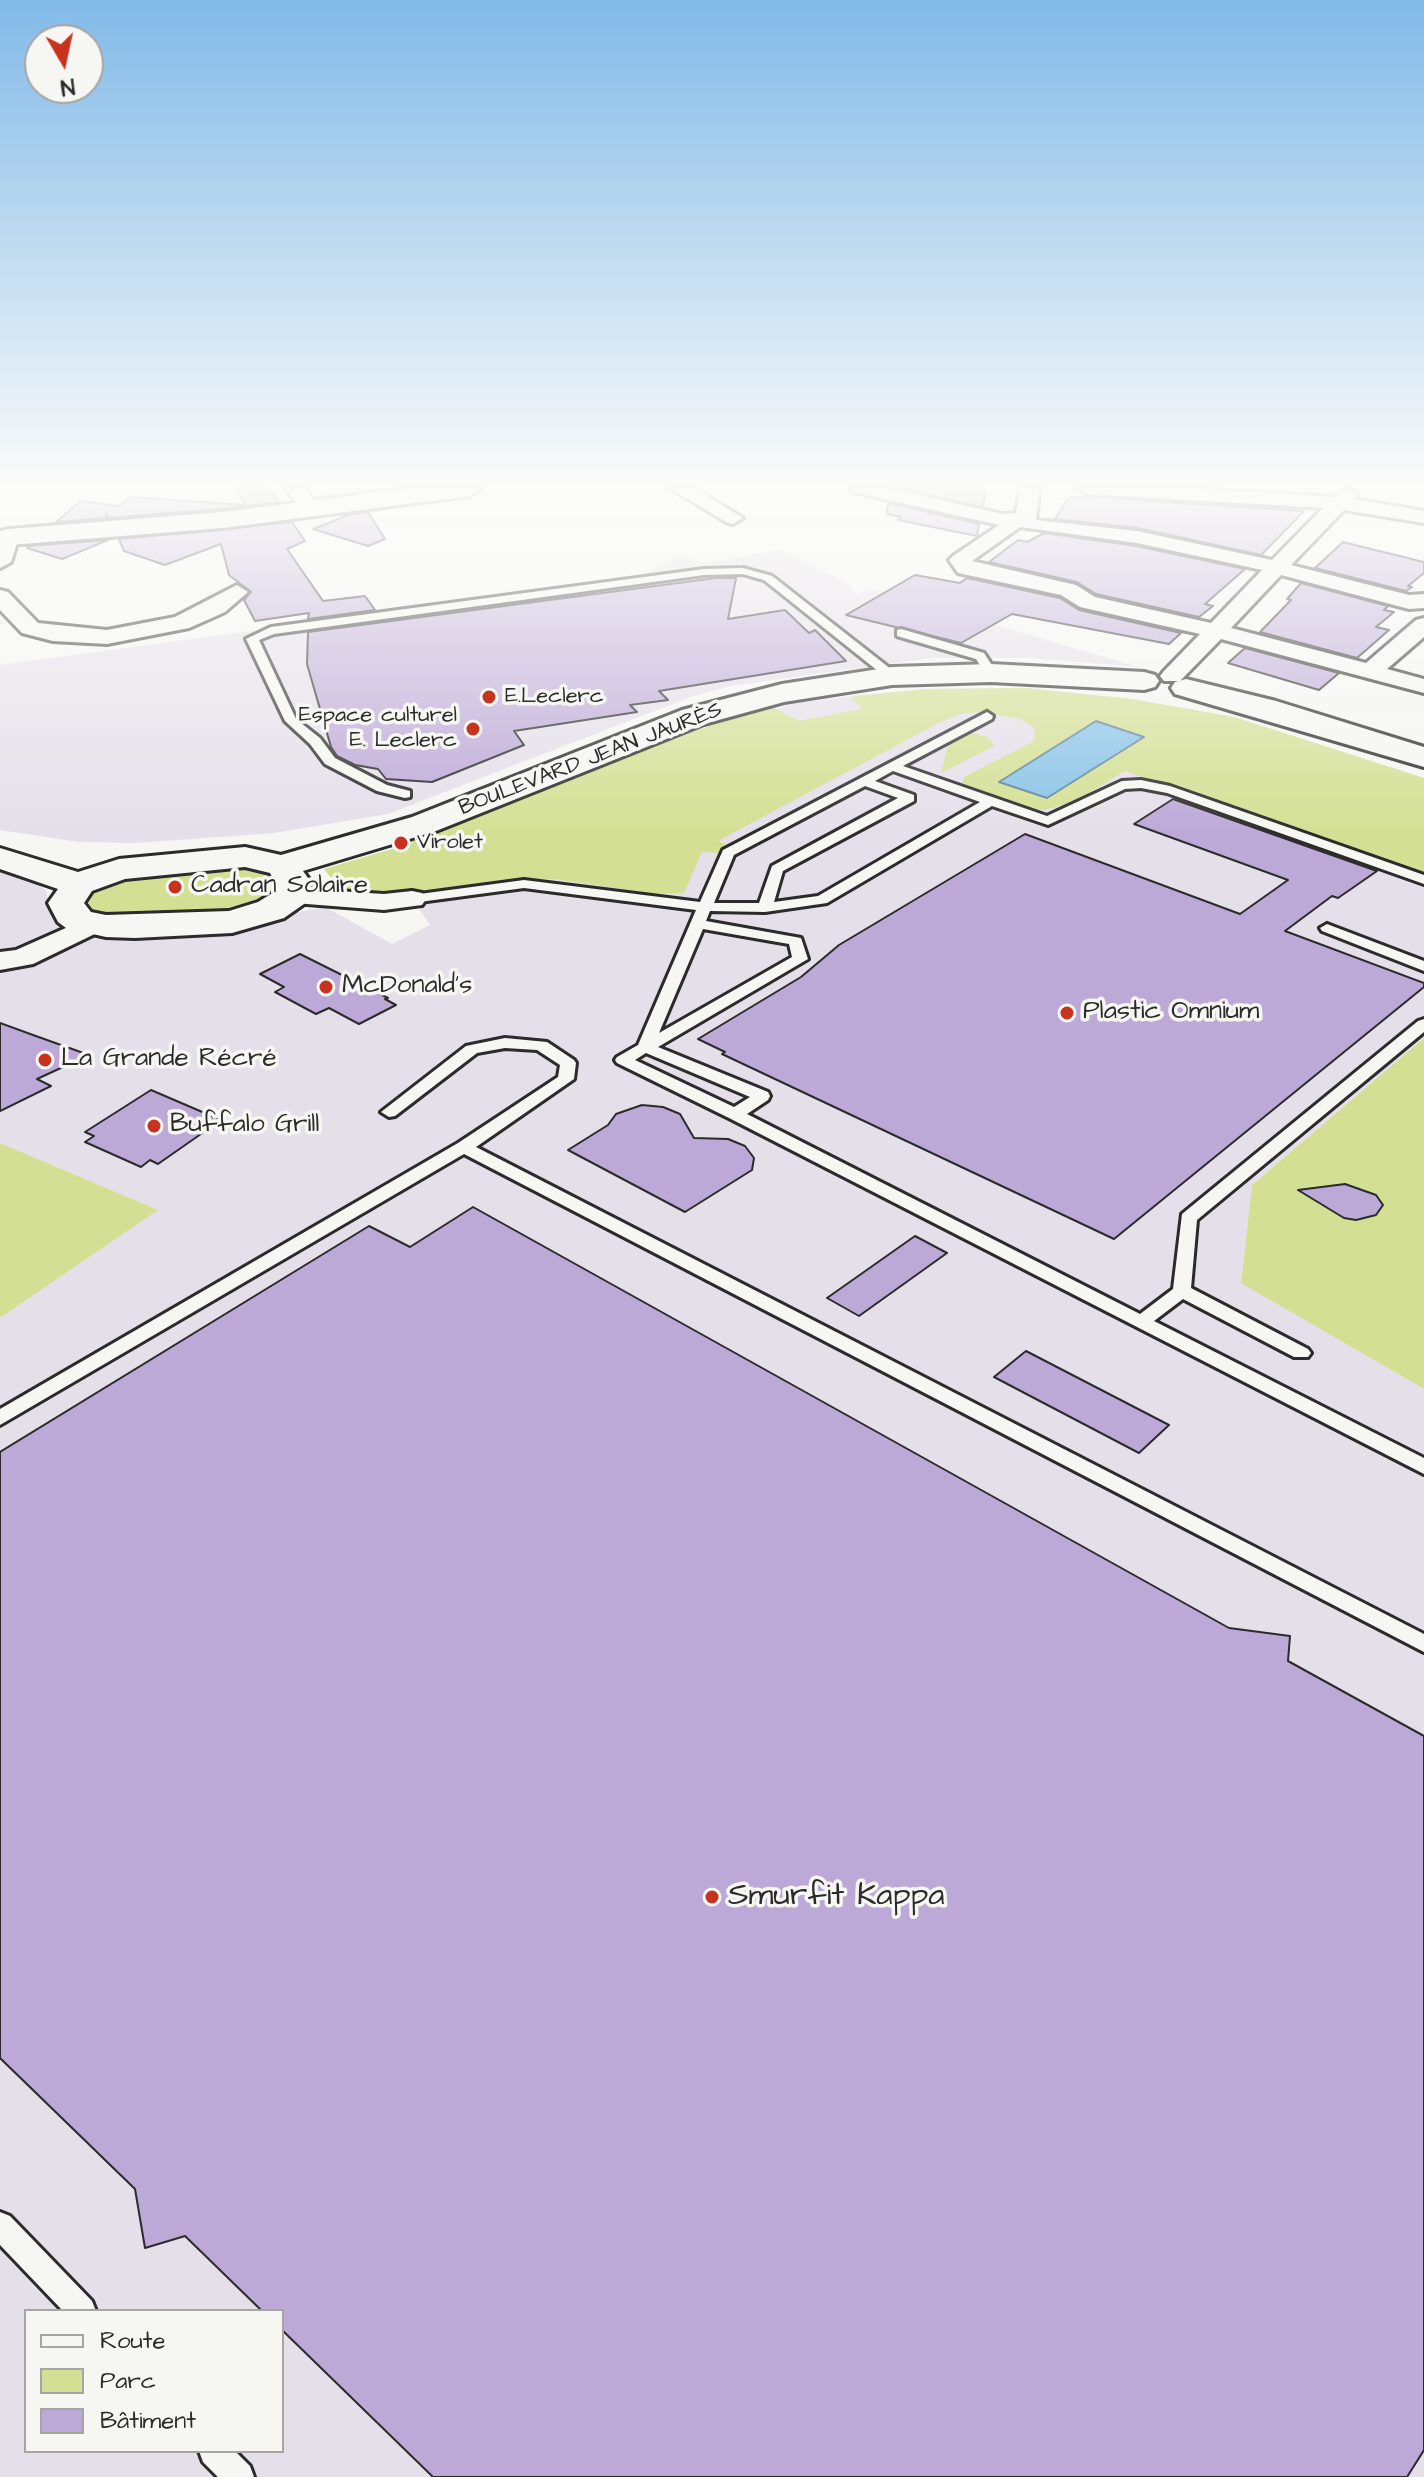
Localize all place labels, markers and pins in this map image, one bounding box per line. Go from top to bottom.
place label: E.Leclerc [505,684,604,710]
marker: E.Leclerc [480,688,498,706]
place label: Espace culturel E. Leclerc [299,703,457,754]
marker: Espace culturel E. Leclerc [464,720,482,738]
place label: Virolet [417,830,483,856]
marker: Virolet [392,834,410,852]
place label: Cadran Solaire [191,871,368,903]
marker: Cadran Solaire [166,878,184,896]
place label: McDonald's [342,971,472,1003]
marker: McDonald's [317,978,335,996]
place label: Plastic Omnium [1083,997,1259,1029]
marker: Plastic Omnium [1058,1004,1076,1022]
place label: La Grande Récré [61,1044,276,1076]
marker: La Grande Récré [36,1051,54,1069]
place label: Buffalo Grill [170,1110,319,1142]
marker: Buffalo Grill [145,1117,163,1135]
place label: Smurfit Kappa [728,1878,945,1916]
marker: Smurfit Kappa [703,1888,721,1906]

